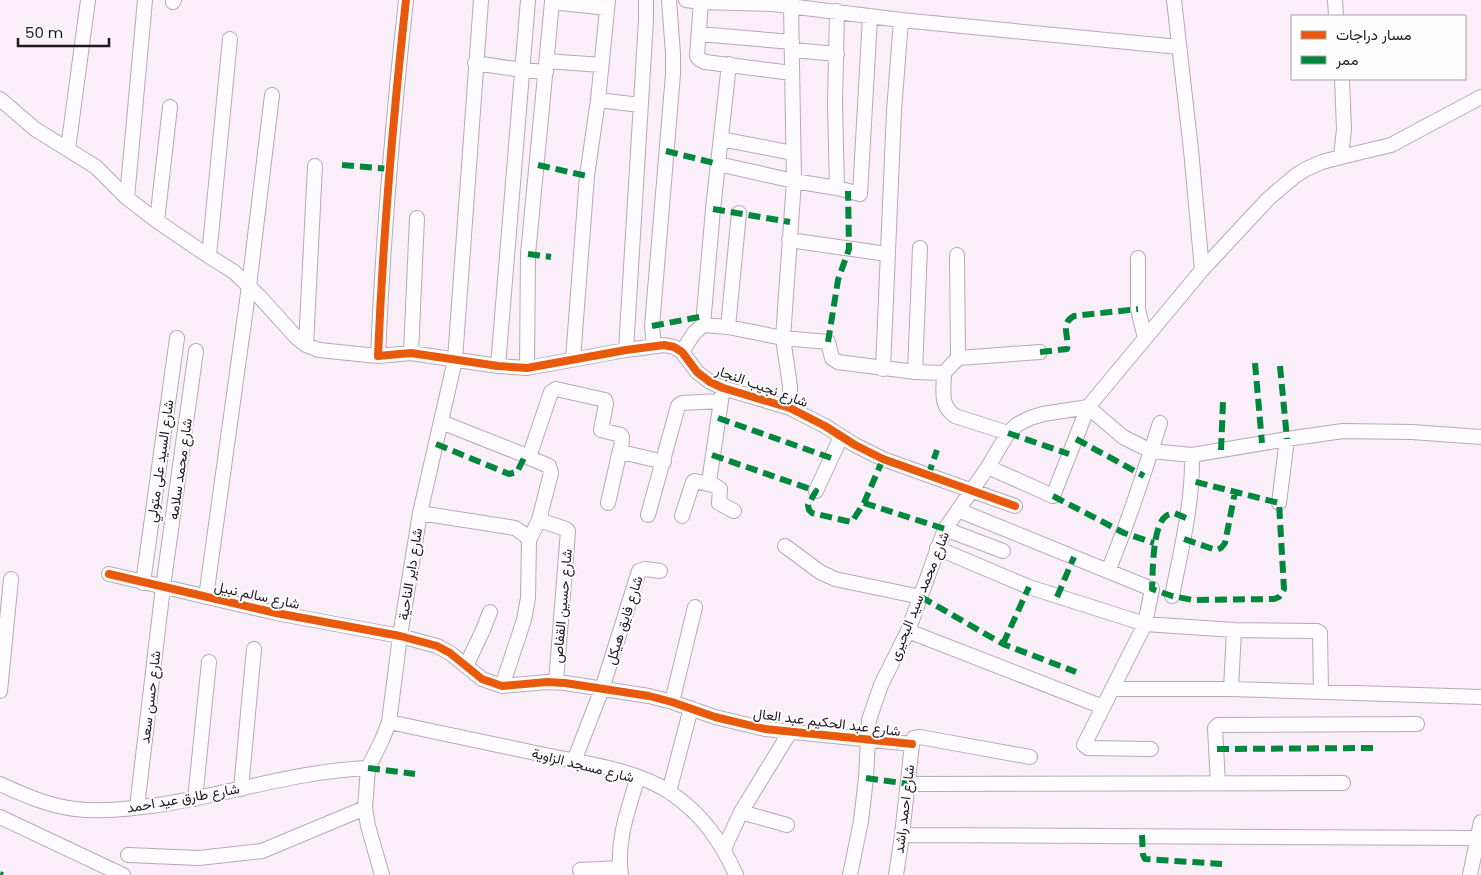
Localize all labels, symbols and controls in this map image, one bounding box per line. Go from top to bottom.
scale bar [18,15,109,47]
legend [1291,15,1466,80]
text: 50 m [25,22,63,43]
text: مسار دراجات [1336,24,1412,45]
text: ممر [1335,49,1358,70]
street label: شارع نجيب النجار [712,360,811,413]
street label: شارع السيد على متولي [141,398,180,524]
street label: شارع محمد سلامه [163,417,198,521]
street label: شارع داير الناحية [393,526,428,622]
street label: شارع محمد سيد البحيرى [884,528,955,664]
street label: شارع حسين القفاص [547,548,578,664]
street label: شارع فايق هيكل [600,573,649,667]
street label: شارع سالم نبيل [212,576,302,615]
street label: شارع حسن سعد [134,649,167,745]
street label: شارع عبد الحكيم عبد العال [752,703,902,742]
street label: شارع مسجد الزاوية [530,743,636,788]
street label: شارع احمد راشد [889,763,920,855]
street label: شارع طارق عيد احمد [125,778,241,819]

